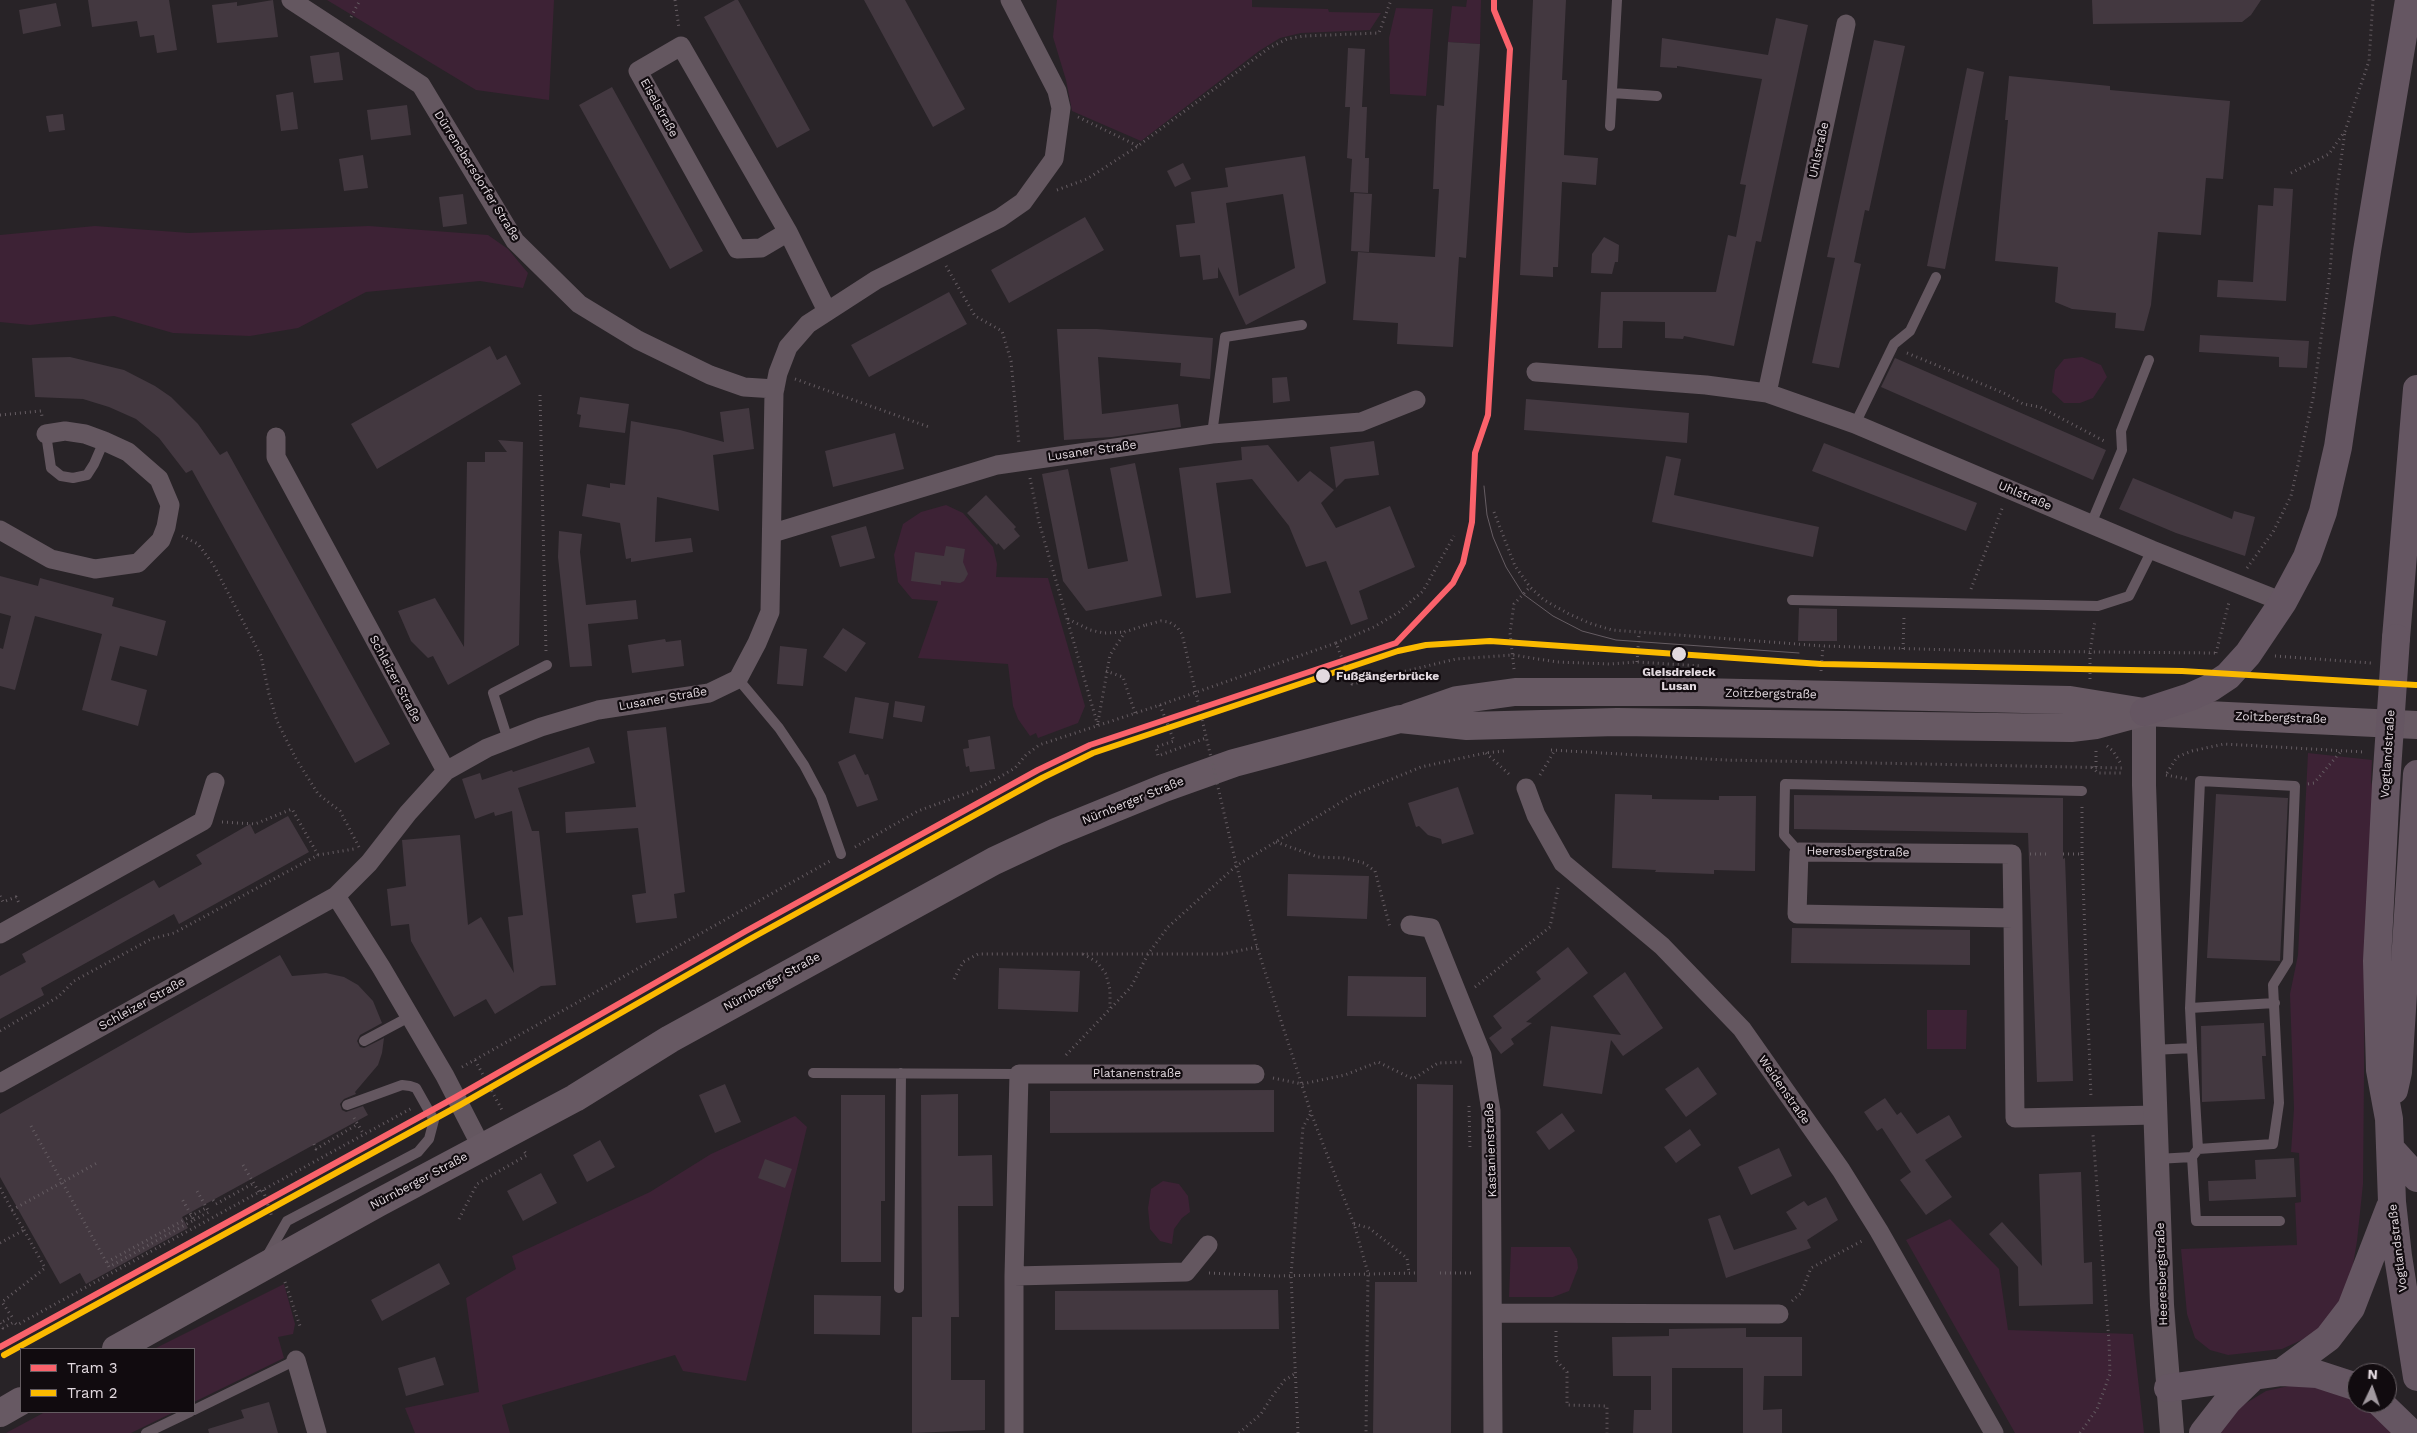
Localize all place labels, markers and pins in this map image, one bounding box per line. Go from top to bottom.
marker: Gleisdreieck Lusan [1670,645,1688,663]
place label: Gleisdreieck Lusan [1642,665,1716,693]
marker: Fußgängerbrücke [1314,667,1332,685]
place label: Fußgängerbrücke [1336,669,1439,683]

